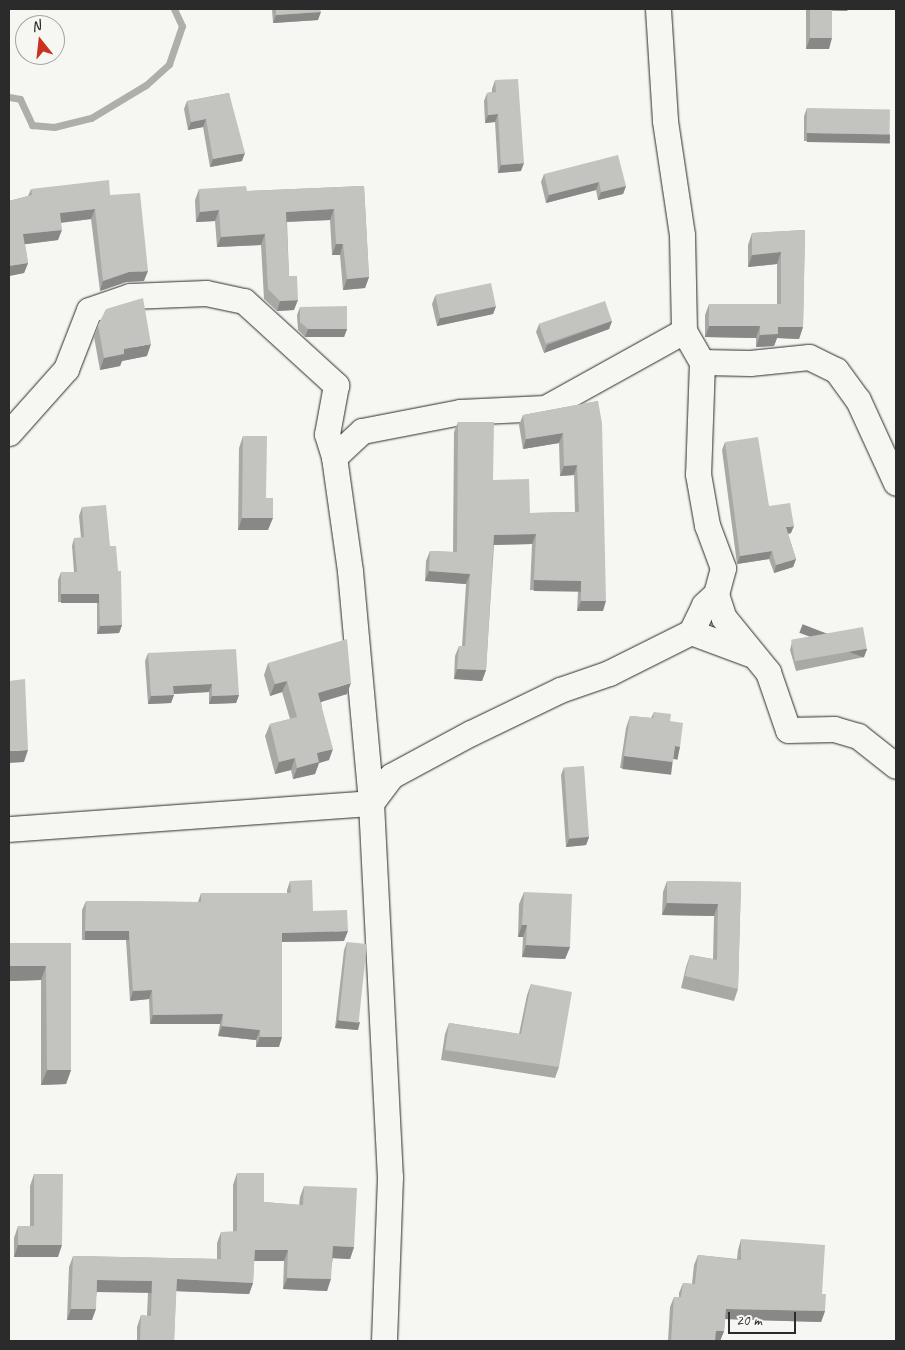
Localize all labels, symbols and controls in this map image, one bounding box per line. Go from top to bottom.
north arrow [15,15,65,65]
text: N [29,17,43,35]
scale bar [730,1302,798,1334]
text: 20 m [736,1311,762,1330]

